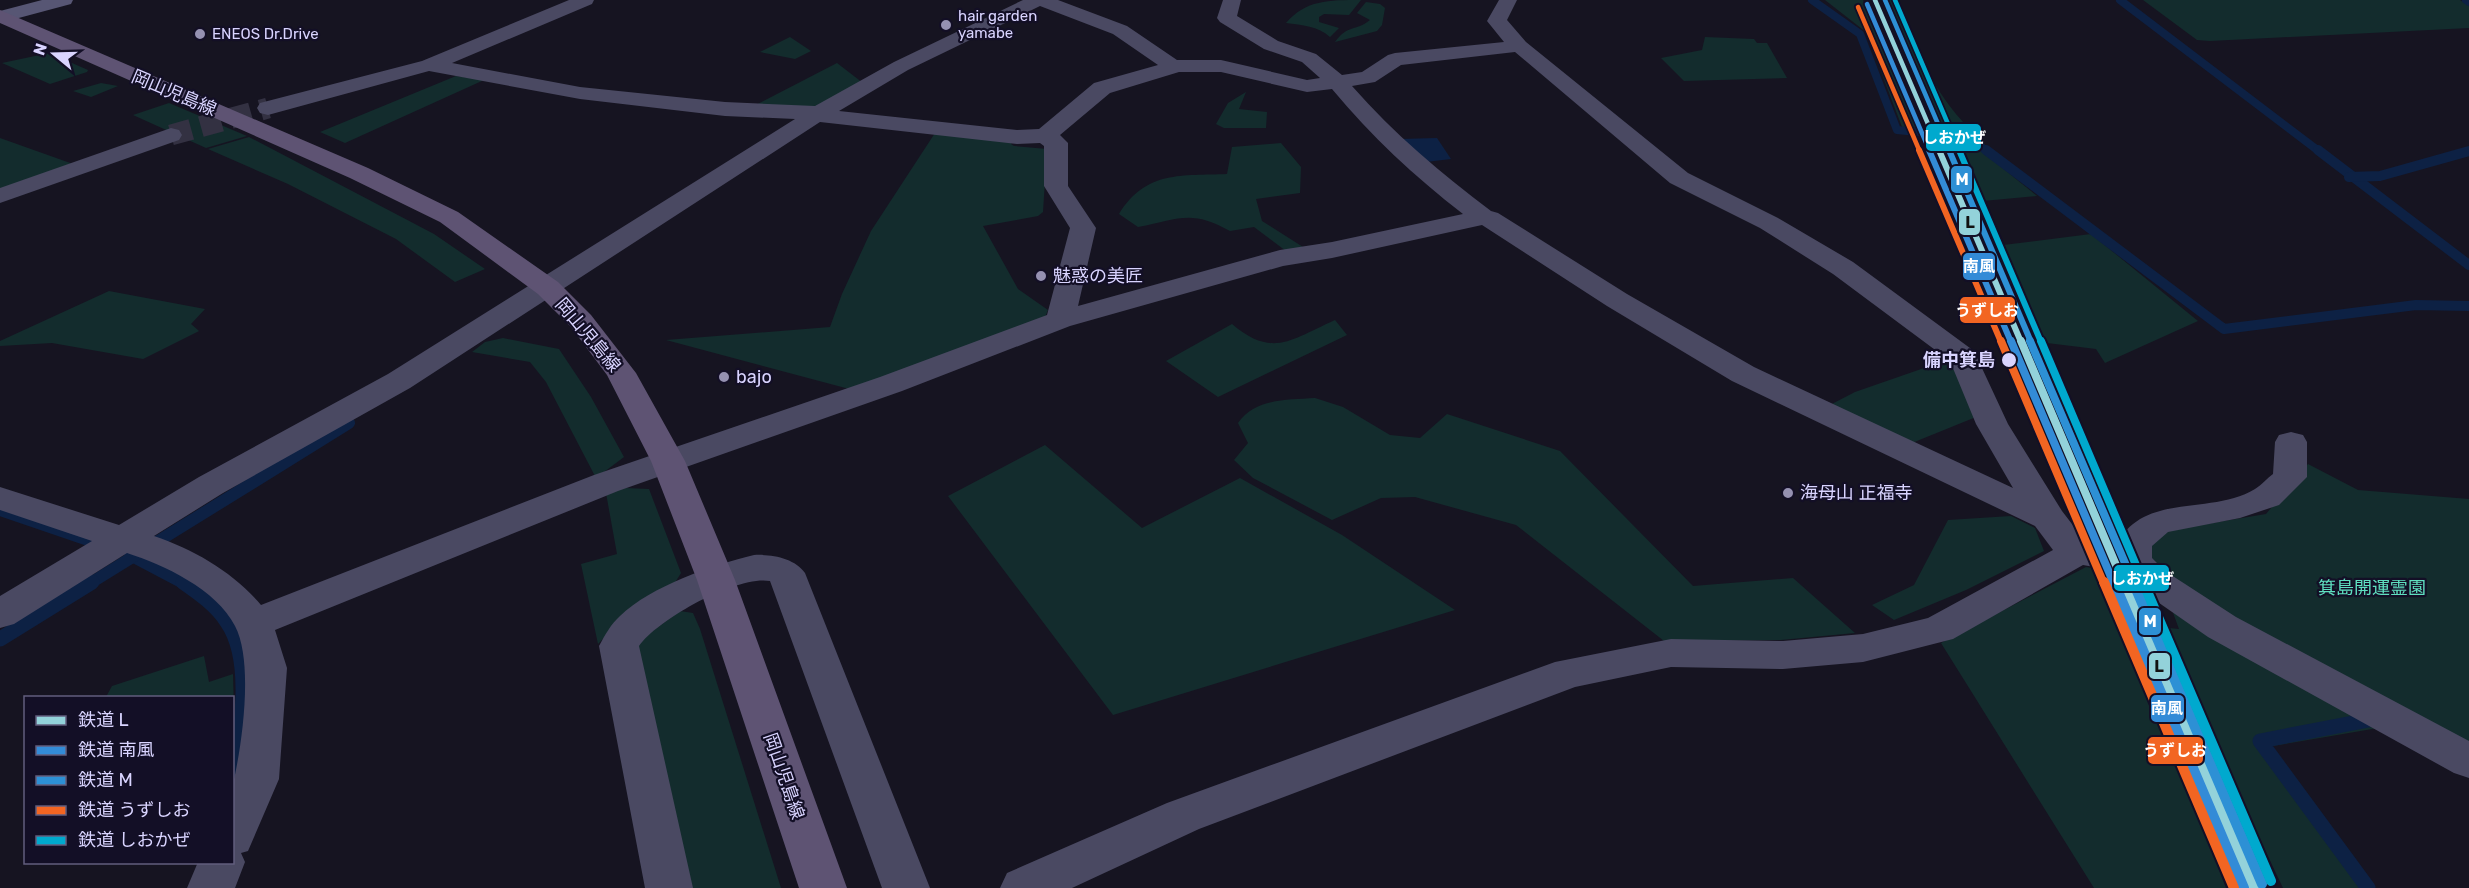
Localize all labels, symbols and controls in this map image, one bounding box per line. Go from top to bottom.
place label: hair garden yamabe [958,7,1037,42]
marker: hair garden yamabe [939,18,953,32]
north arrow [24,24,84,84]
place label: ENEOS Dr.Drive [212,25,319,43]
marker: ENEOS Dr.Drive [193,27,207,41]
text: N [29,41,51,58]
street label: 岡山児島線 [128,65,220,121]
line badge: しおかぜ [1925,123,1982,152]
text: しおかぜ [1922,128,1986,147]
line badge: M [1950,165,1973,194]
text: M [1955,170,1969,189]
line badge: L [1958,208,1981,236]
text: L [1965,213,1975,232]
line badge: 南風 [1962,252,1996,281]
text: 南風 [1963,257,1995,276]
place label: 魅惑の美匠 [1053,265,1143,287]
marker: 魅惑の美匠 [1034,269,1048,283]
street label: 岡山児島線 [551,293,625,377]
line badge: うずしお [1959,296,2016,324]
text: うずしお [1955,301,2019,320]
place label: 備中箕島 [1923,349,1995,371]
marker: 備中箕島 [2000,351,2018,369]
place label: bajo [736,366,772,388]
marker: bajo [717,370,731,384]
place label: 海母山 正福寺 [1800,482,1912,504]
marker: 海母山 正福寺 [1781,486,1795,500]
line badge: しおかぜ [2113,564,2170,592]
text: しおかぜ [2110,569,2174,588]
park label: 箕島開運霊園 [2318,577,2426,599]
line badge: M [2138,607,2162,636]
text: M [2143,612,2157,631]
line badge: L [2148,652,2171,680]
text: L [2154,657,2164,676]
line badge: 南風 [2150,694,2185,723]
legend [24,696,234,864]
text: 南風 [2151,699,2183,718]
text: 鉄道 L [78,709,129,731]
street label: 岡山児島線 [759,730,809,822]
line badge: うずしお [2147,736,2204,765]
text: 鉄道 南風 [78,739,154,761]
text: うずしお [2143,741,2207,760]
text: 鉄道 M [78,769,133,791]
text: 鉄道 うずしお [78,799,190,821]
text: 鉄道 しおかぜ [78,829,190,851]

